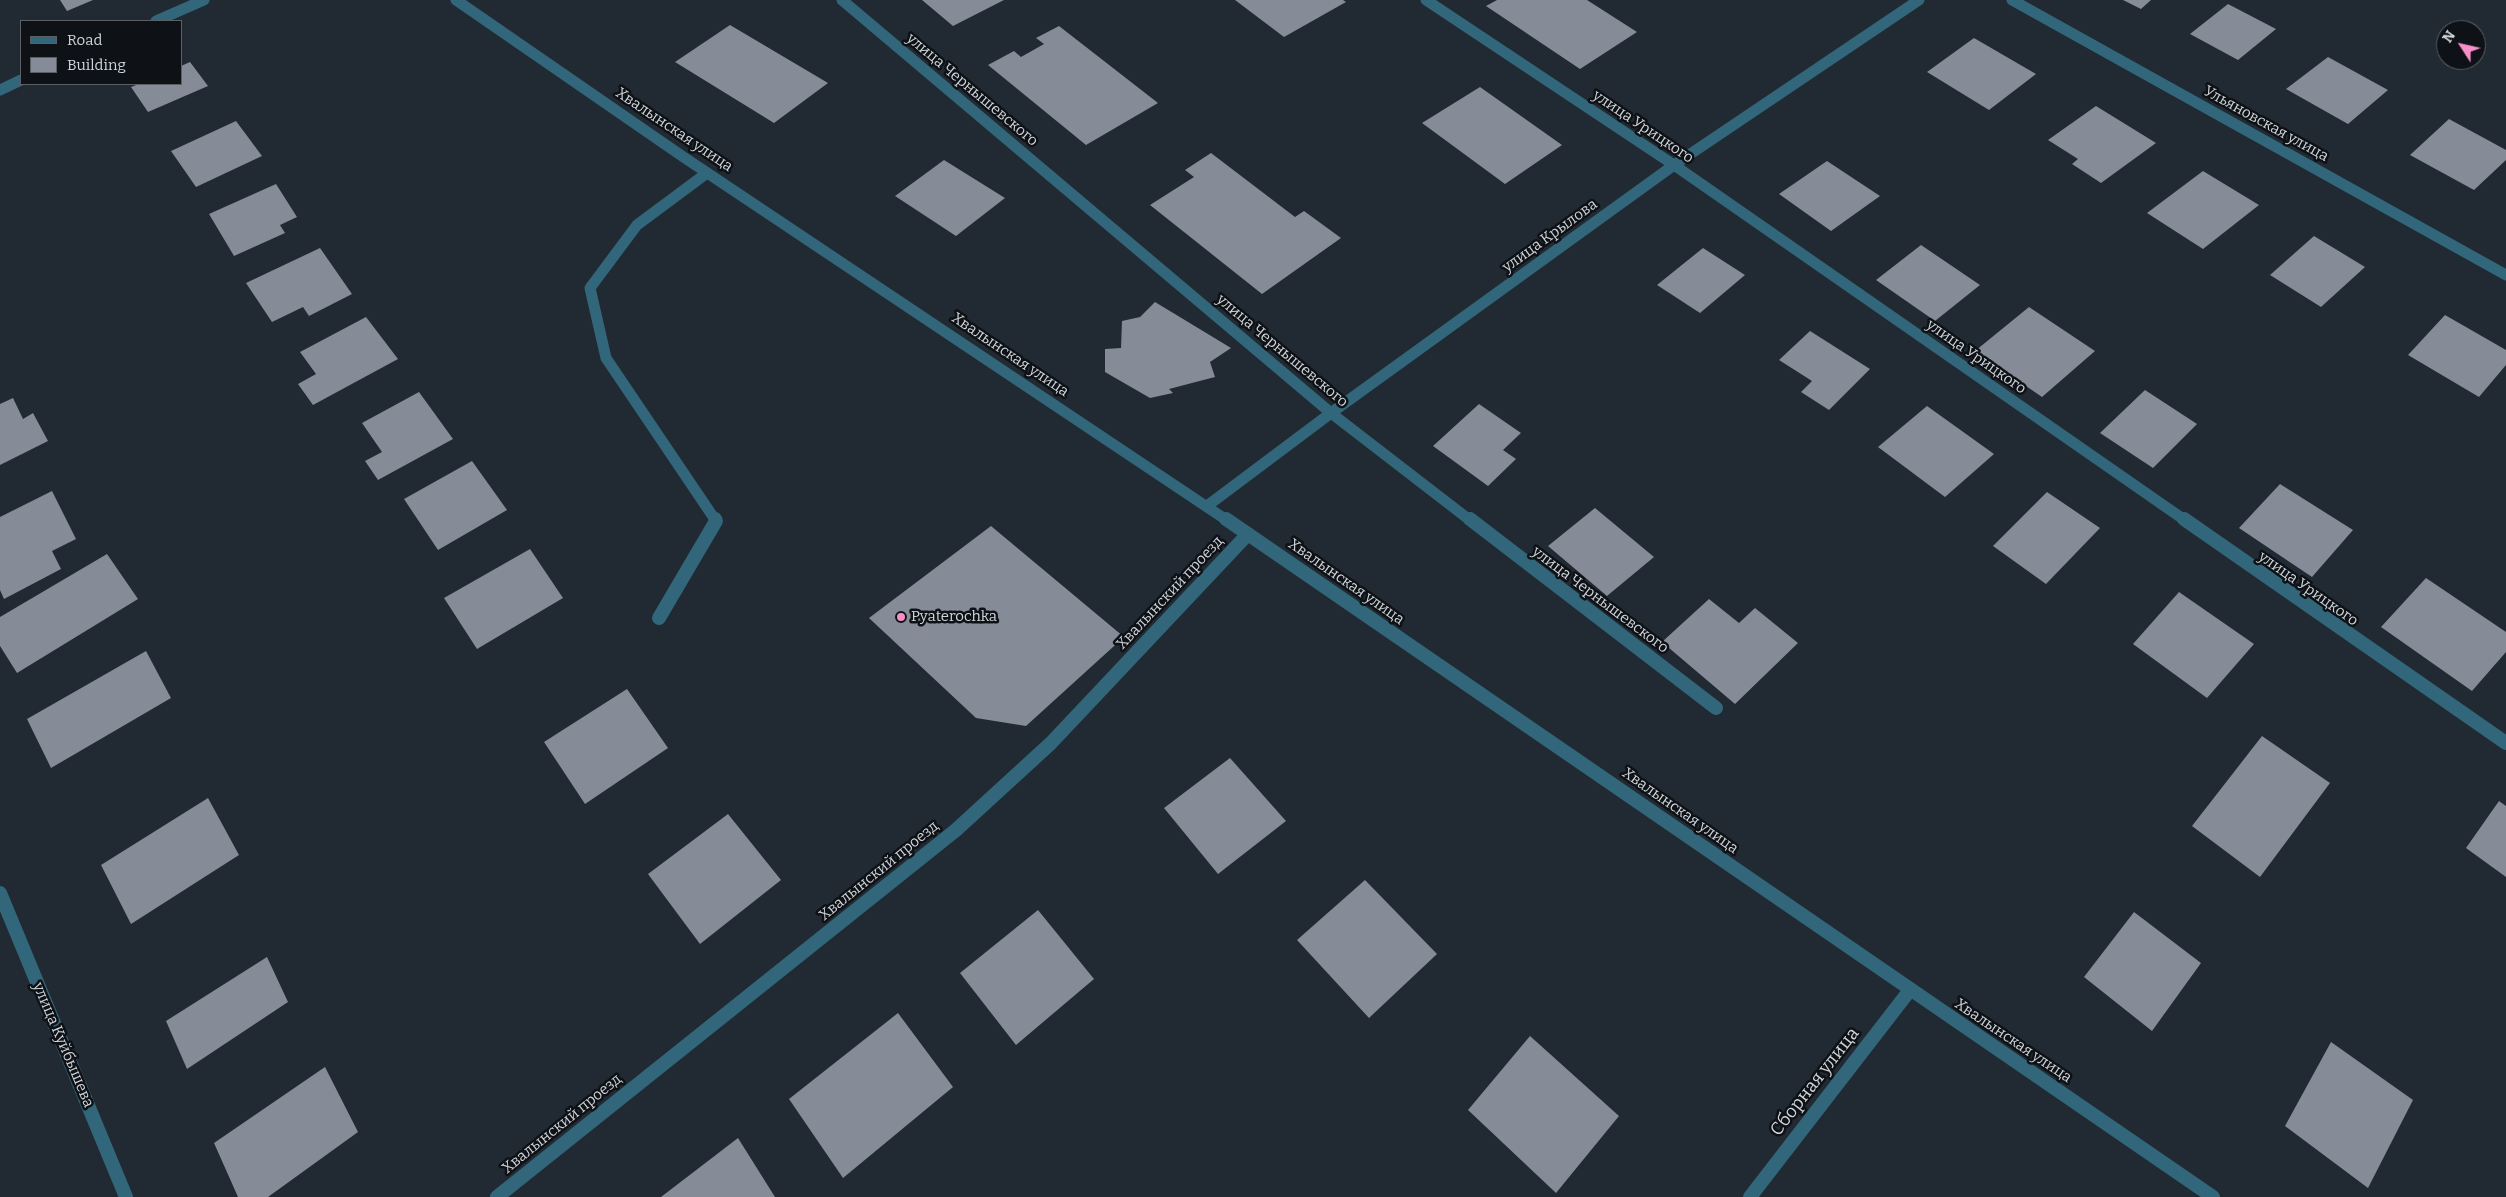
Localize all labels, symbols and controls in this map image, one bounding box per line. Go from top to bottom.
legend [20,20,182,85]
north arrow [2436,20,2486,70]
text: N [2439,27,2459,46]
street label: улица Чернышевского [903,30,1041,150]
text: Road [67,31,102,49]
text: Building [67,56,126,74]
street label: Ульяновская улица [2200,82,2332,166]
street label: Хвалынская улица [612,84,736,176]
street label: улица Урицкого [1589,87,1697,167]
street label: улица Крылова [1499,196,1601,276]
street label: улица Чернышевского [1213,291,1351,411]
street label: Хвалынская улица [948,309,1072,401]
street label: улица Урицкого [1923,316,2029,398]
street label: Хвалынский проезд [1113,533,1227,653]
street label: Хвалынская улица [1285,535,1407,629]
street label: улица Чернышевского [1528,543,1672,657]
street label: улица Урицкого [2255,548,2361,630]
place label: Pyaterochka [911,608,997,626]
marker: Pyaterochka [895,611,907,623]
street label: Хвалынская улица [1619,764,1741,858]
street label: Хвалынский проезд [816,817,942,925]
street label: улица Куйбышева [29,980,97,1110]
street label: Хвалынская улица [1951,995,2075,1087]
street label: Сборная улица [1766,1023,1864,1141]
street label: Хвалынский проезд [499,1070,625,1178]

